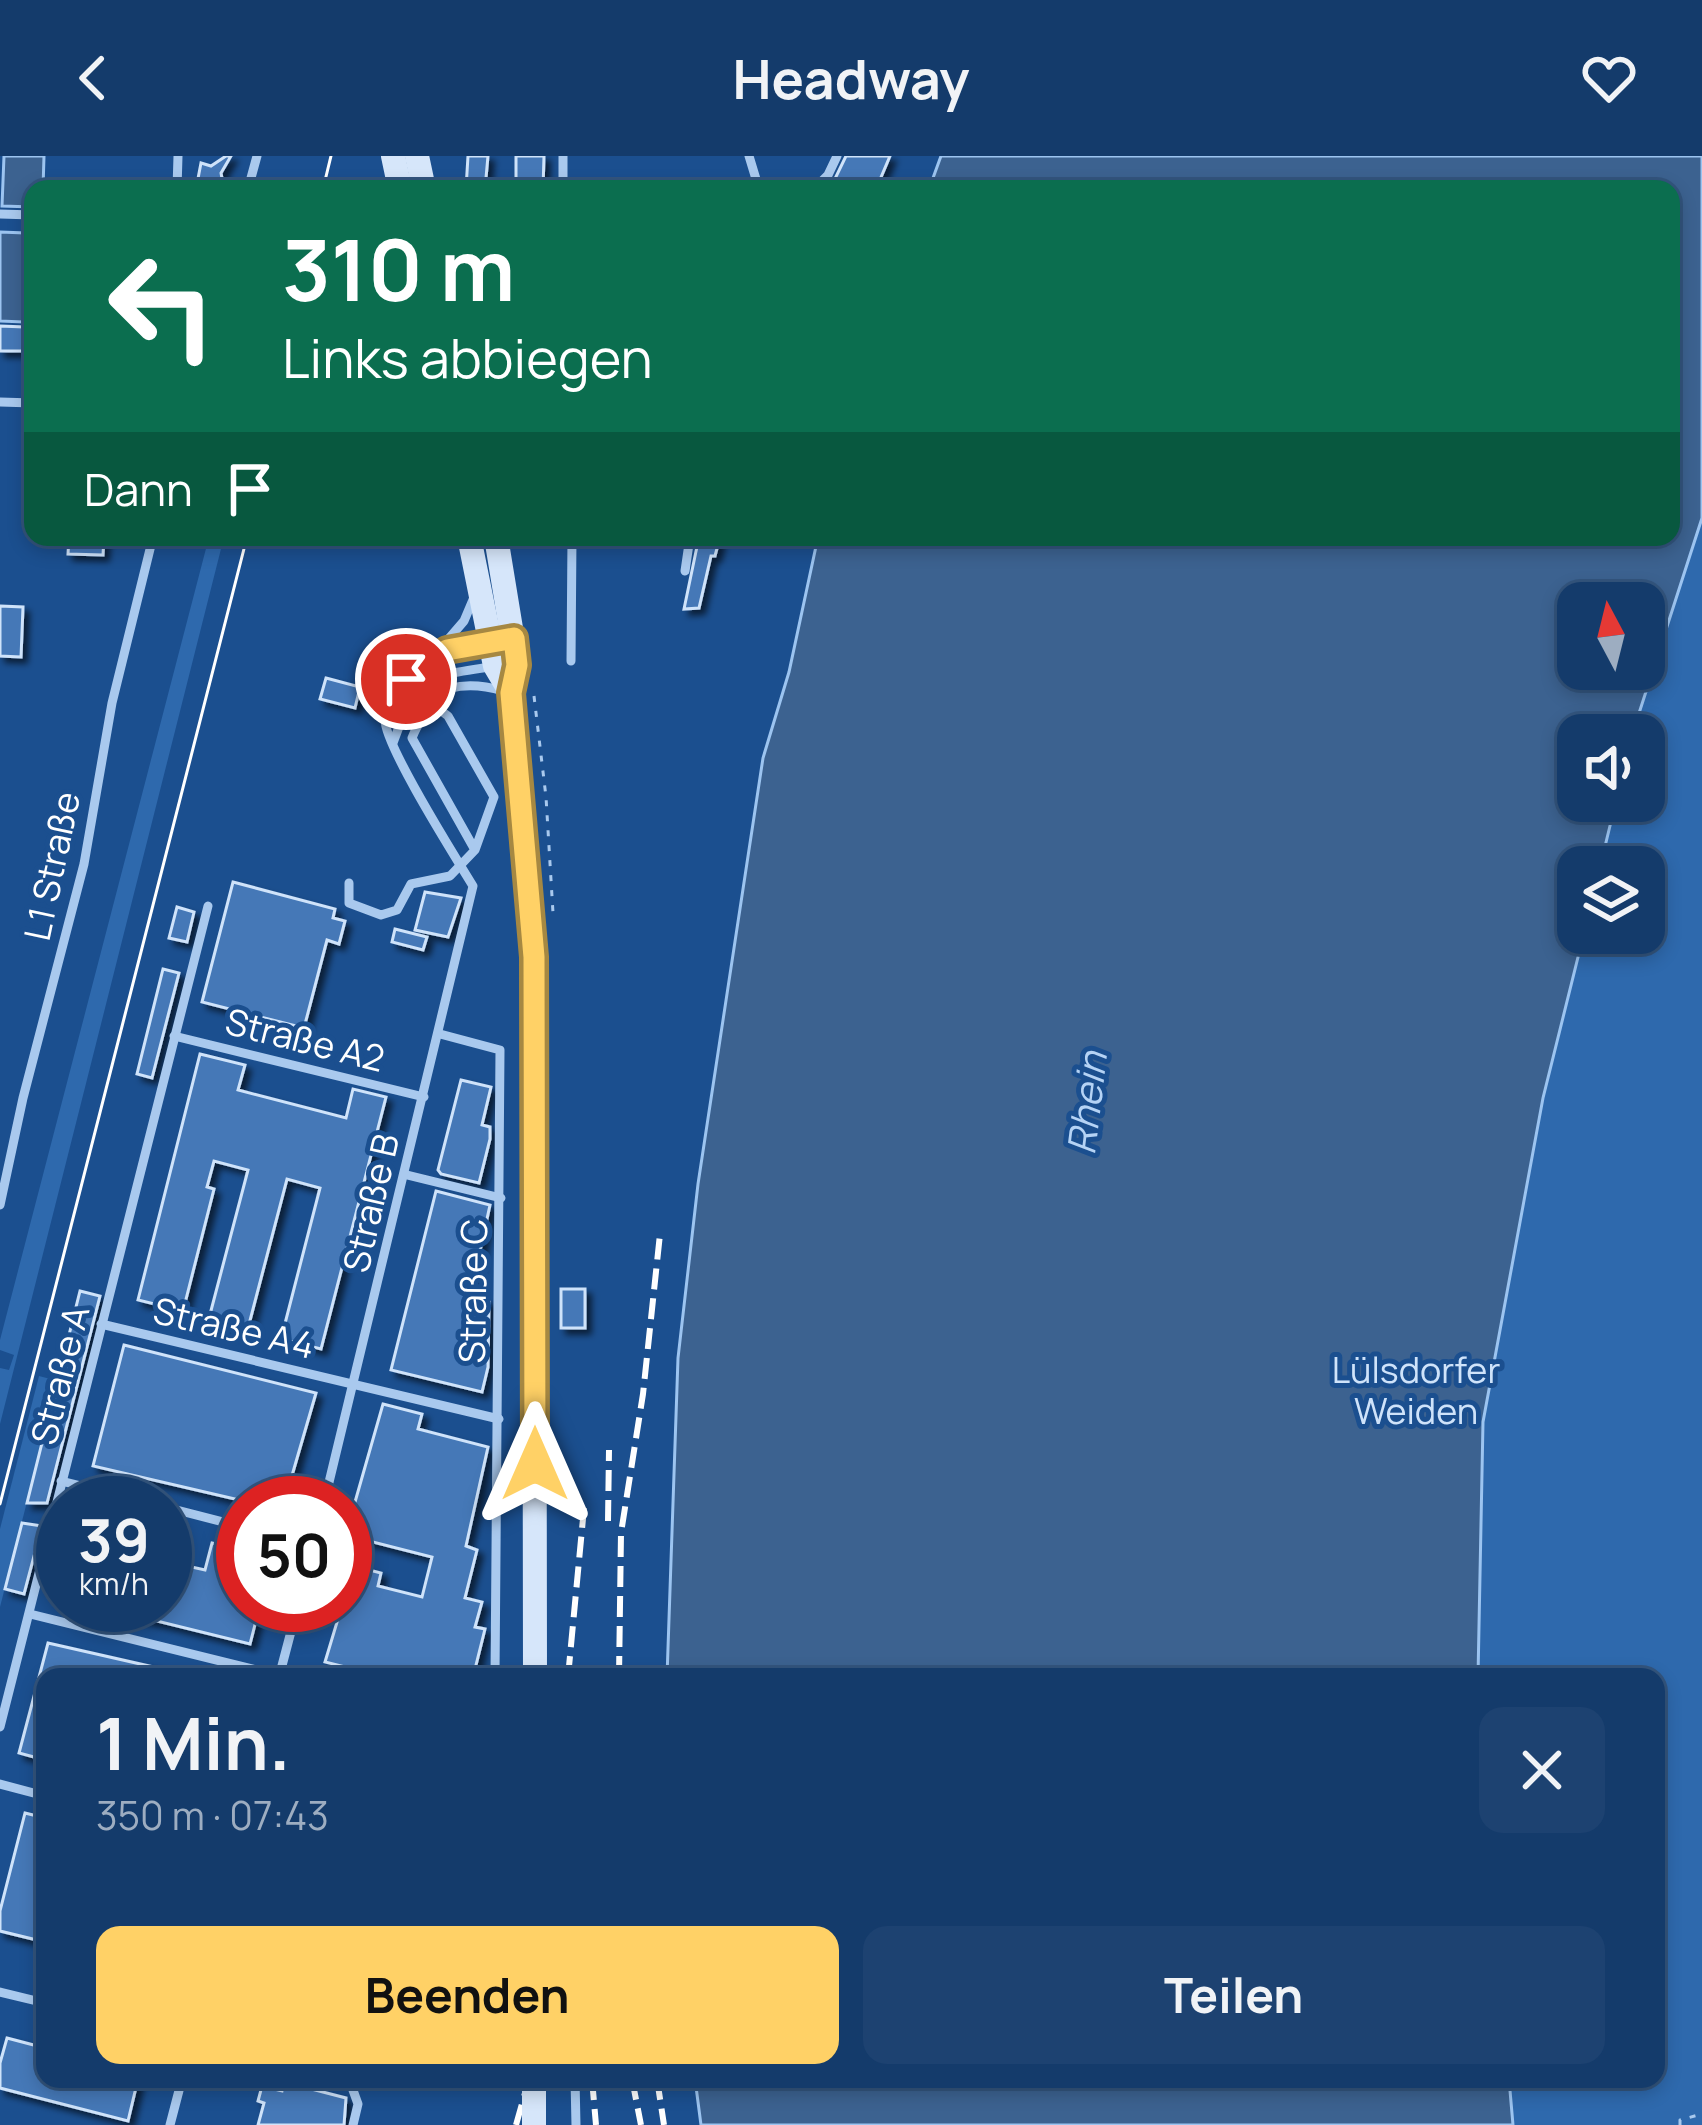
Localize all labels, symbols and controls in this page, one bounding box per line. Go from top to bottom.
text: Headway [733,41,969,115]
icon: back [60,45,126,111]
icon: heart [1576,45,1642,111]
text: 310 m [282,211,515,326]
icon: left [84,228,240,384]
text: Links abbiegen [282,320,653,394]
icon: arrive [217,456,283,522]
text: Dann [84,458,193,520]
north arrow [1557,582,1665,690]
map controls [1557,582,1665,954]
pin [355,628,457,730]
icon: arrive [373,646,439,712]
button: sound [1557,714,1665,822]
street label: L1 Straße [12,787,91,945]
button: layers [1557,846,1665,954]
street label: Straße A2 [221,996,390,1083]
water label: Rhein [1053,1047,1119,1157]
street label: Straße B [331,1129,410,1277]
street label: Straße C [447,1218,498,1364]
street label: Straße A4 [149,1285,320,1370]
street label: Straße A [19,1300,100,1449]
park label: Lülsdorfer Weiden [1332,1345,1500,1435]
position arrow [472,1401,598,1527]
speed limit sign: 50 [216,1476,372,1632]
text: 39 [78,1498,150,1580]
text: km/h [79,1563,149,1604]
text: 1 Min. [96,1693,291,1792]
button: close [1479,1707,1605,1833]
text: 350 m · 07:43 [96,1788,329,1842]
button: Beenden [96,1926,839,2064]
button: Teilen [863,1926,1605,2064]

